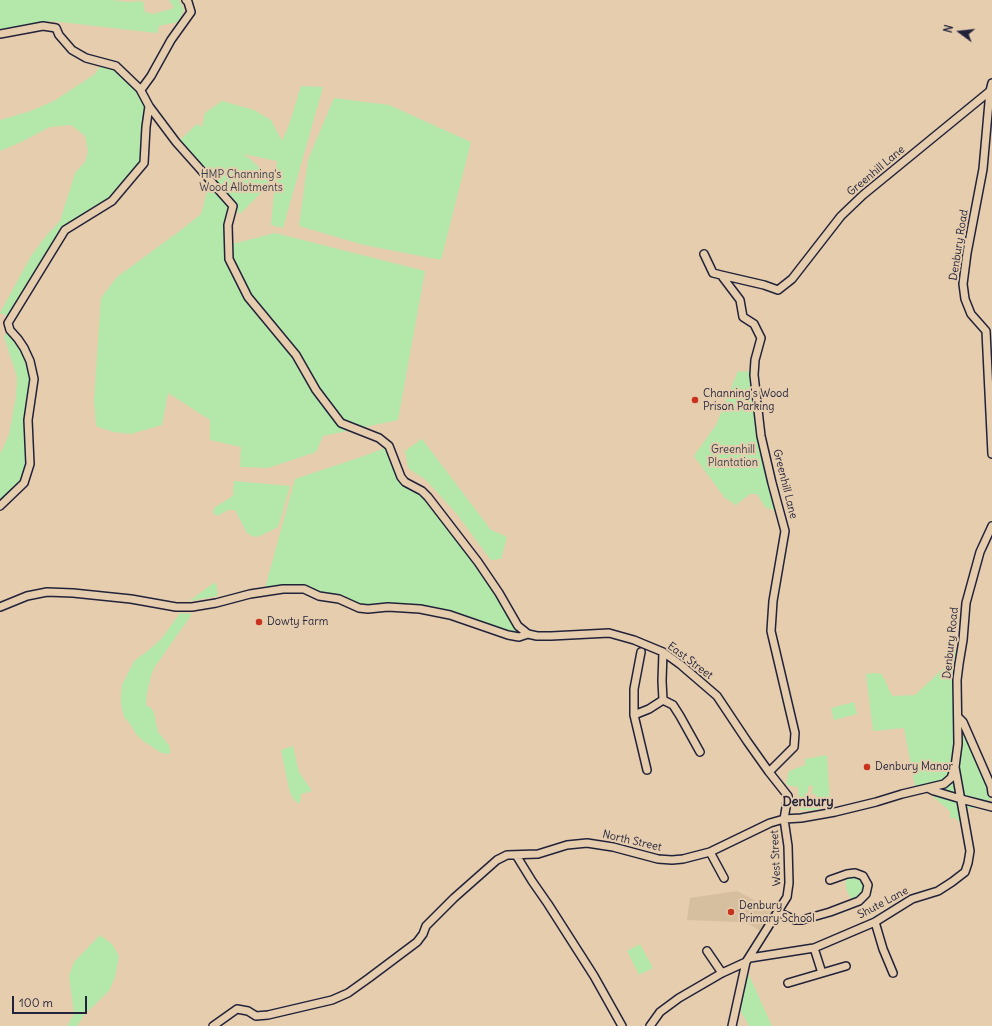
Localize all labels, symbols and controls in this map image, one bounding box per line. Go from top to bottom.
north arrow [940,12,980,52]
text: N [941,23,956,34]
street label: Greenhill Lane [844,143,908,199]
park label: HMP Channing's Wood Allotments [199,168,283,194]
street label: Denbury Road [947,209,971,281]
place label: Channing's Wood Prison Parking [703,387,789,413]
marker: Channing's Wood Prison Parking [690,395,700,405]
park label: Greenhill Plantation [708,443,758,469]
street label: Greenhill Lane [770,448,800,520]
street label: Denbury Road [941,607,961,679]
place label: Dowty Farm [267,615,328,629]
marker: Dowty Farm [254,617,264,627]
street label: East Street [665,640,715,682]
place label: Denbury Manor [875,760,953,774]
marker: Denbury Manor [862,762,872,772]
district label: Denbury [782,794,834,810]
street label: North Street [601,828,663,854]
street label: West Street [768,830,784,886]
street label: Shute Lane [855,884,911,922]
place label: Denbury Primary School [739,899,815,925]
marker: Denbury Primary School [726,907,736,917]
scale bar [14,988,89,1014]
text: 100 m [19,995,53,1010]

